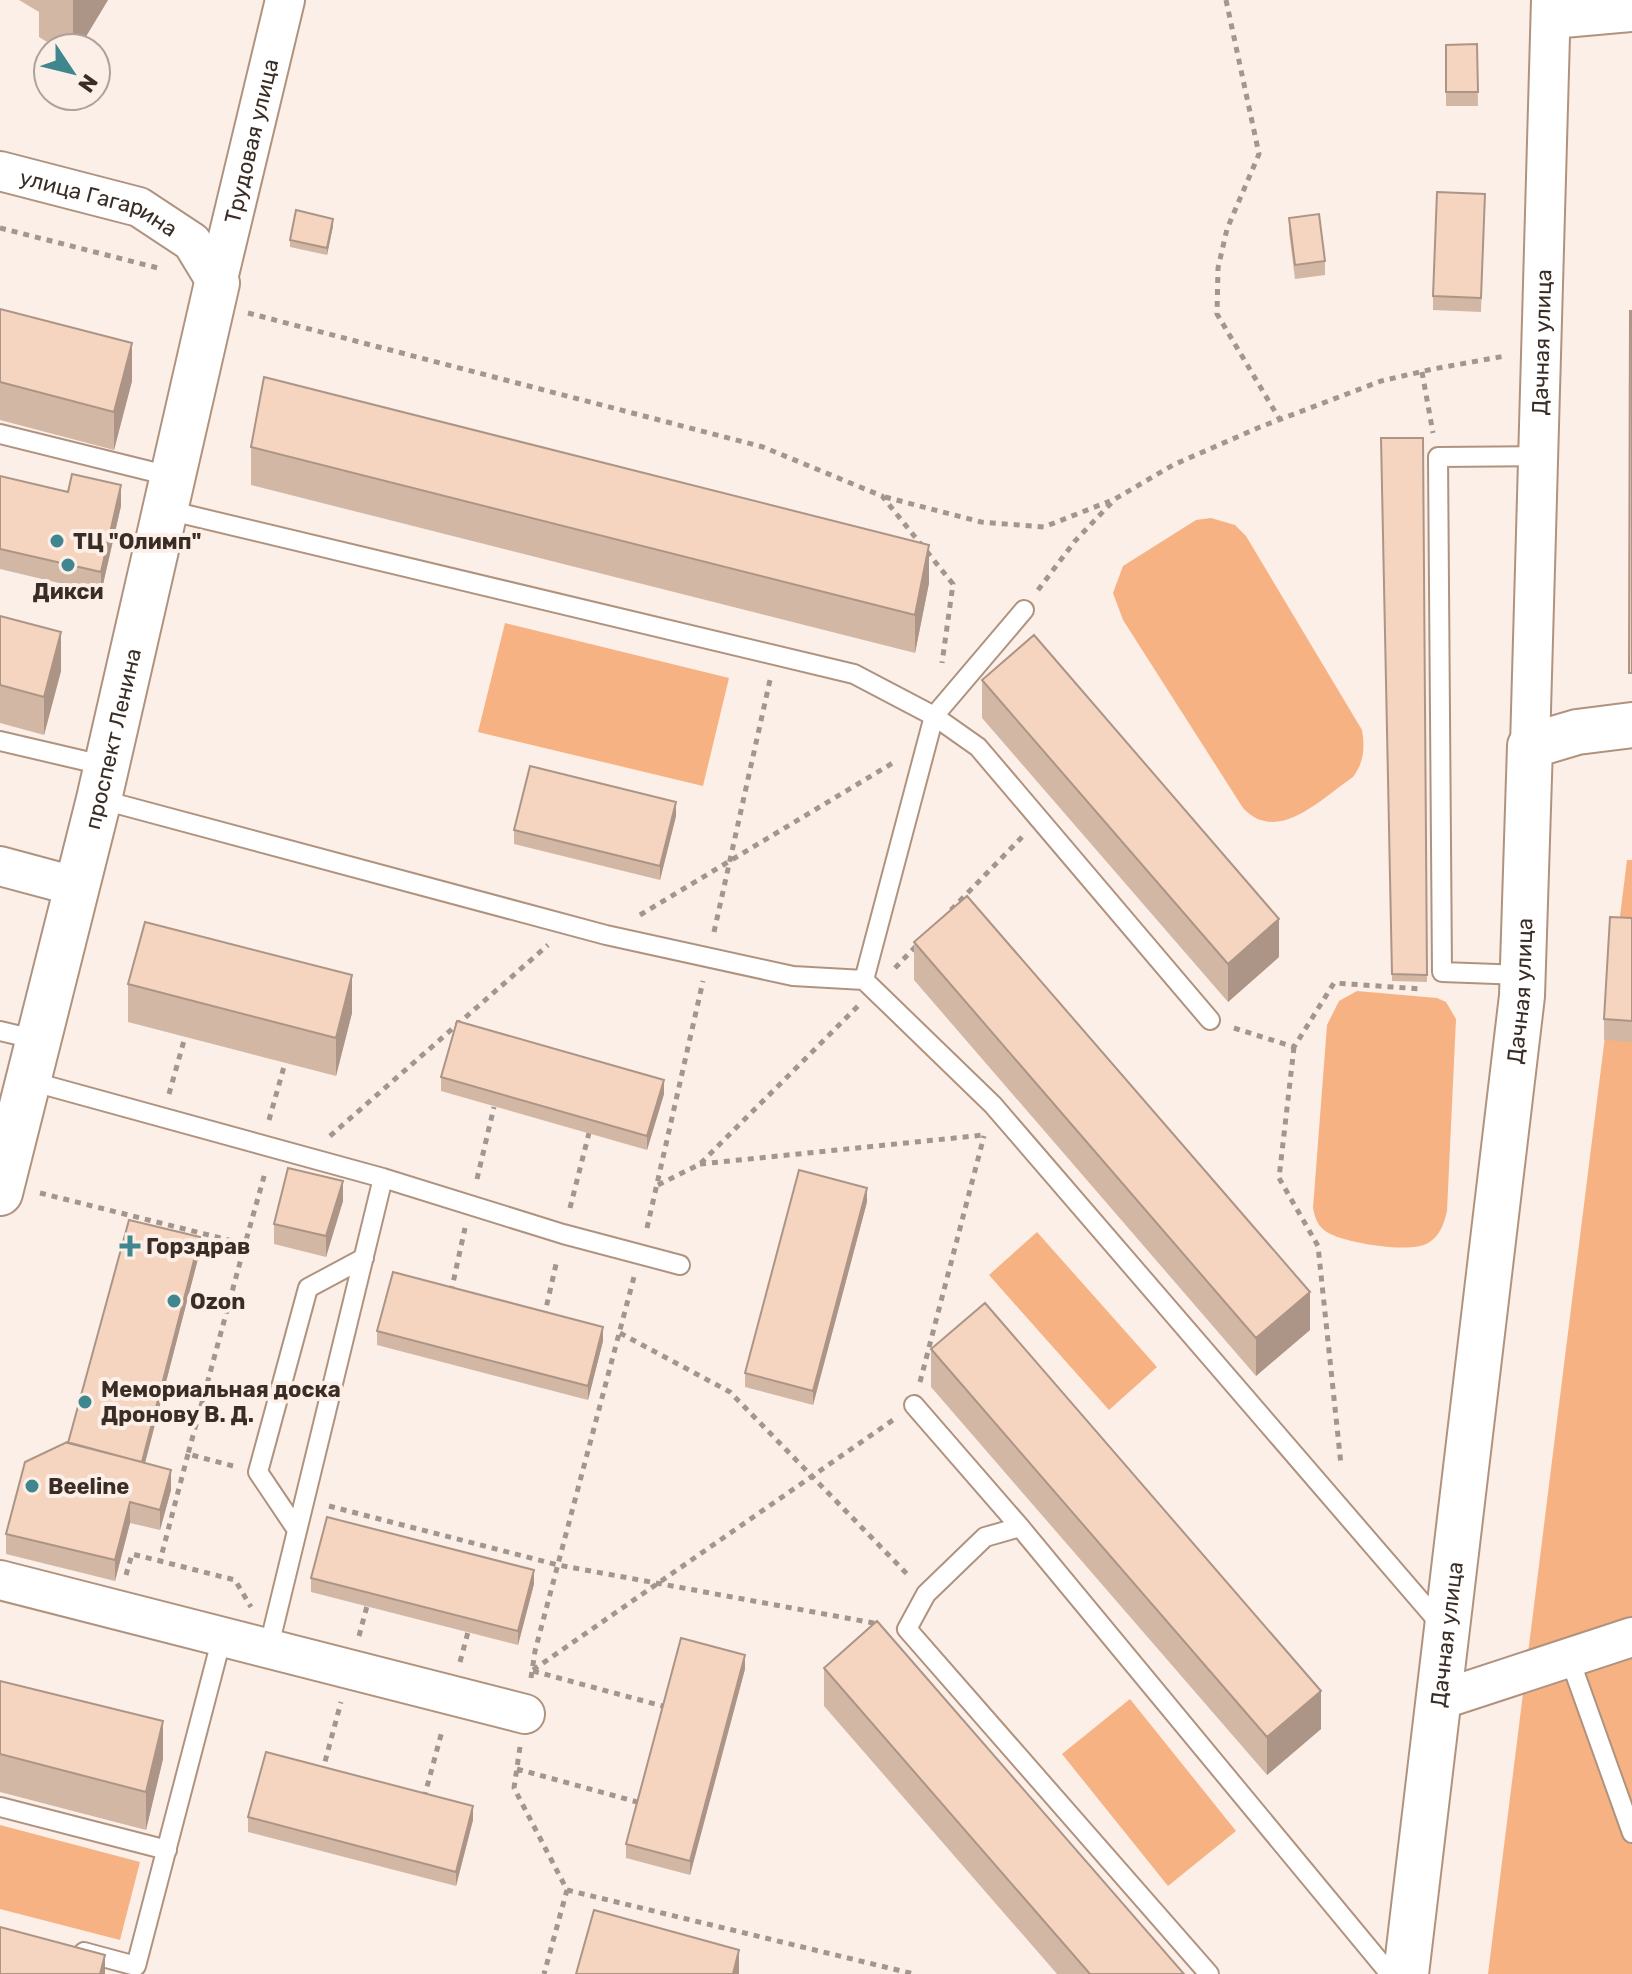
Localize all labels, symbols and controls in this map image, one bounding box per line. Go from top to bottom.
north arrow [32,32,112,112]
street label: Трудовая улица [219,56,284,226]
text: N [72,69,104,97]
street label: улица Гагарина [17,164,182,243]
street label: Дачная улица [1526,269,1557,416]
place label: ТЦ "Олимп" [73,528,202,555]
marker: ТЦ "Олимп" [48,532,66,550]
marker: Дикси [59,556,77,574]
place label: Дикси [32,578,104,605]
street label: проспект Ленина [79,646,147,832]
street label: Дачная улица [1501,917,1538,1065]
place label: Горздрав [146,1233,250,1260]
marker: Горздрав [121,1237,139,1255]
place label: Ozon [190,1288,245,1315]
marker: Ozon [165,1292,183,1310]
place label: Мемориальная доска Дронову В. Д. [101,1376,341,1428]
marker: Мемориальная доска Дронову В. Д. [76,1393,94,1411]
place label: Beeline [48,1473,129,1500]
marker: Beeline [23,1477,41,1495]
street label: Дачная улица [1425,1560,1469,1709]

